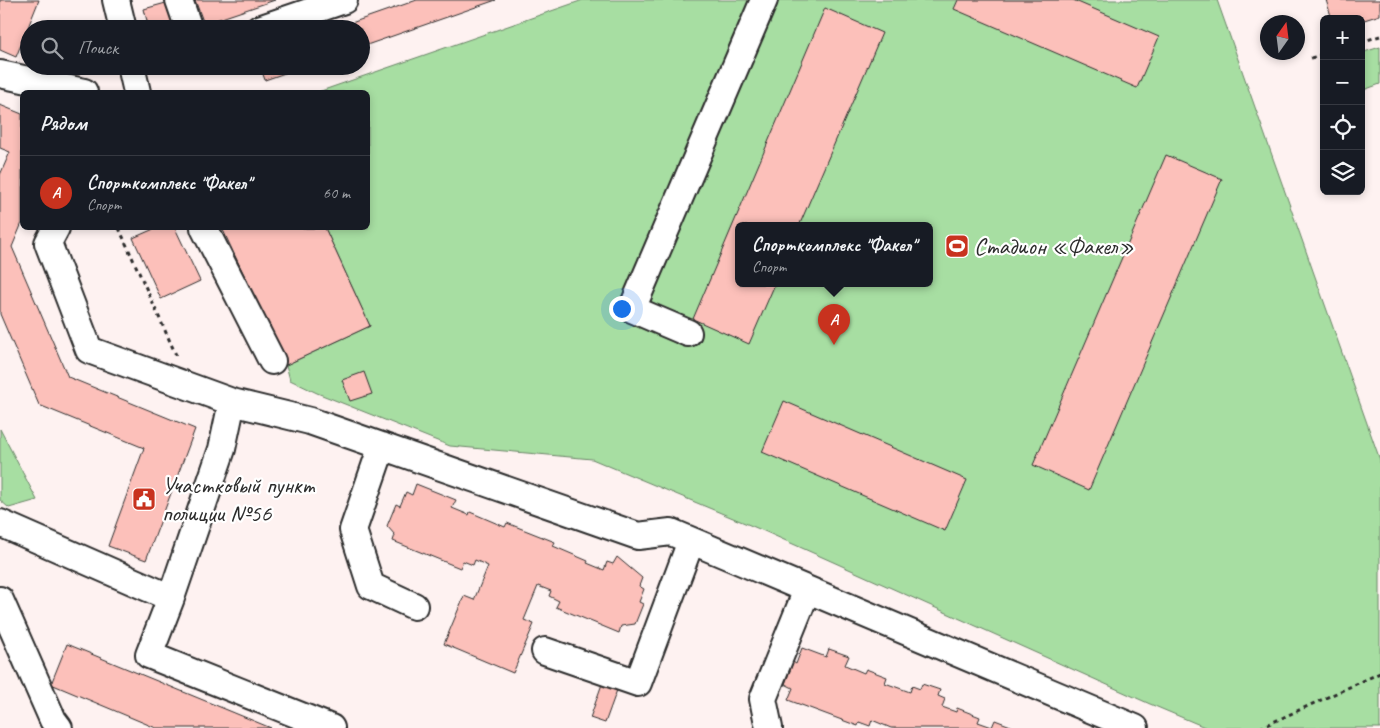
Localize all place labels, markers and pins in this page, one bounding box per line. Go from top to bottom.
place label: Стадион «Факел» [974,231,1134,261]
sports icon: Стадион «Факел» [944,233,970,259]
pin: A [818,304,850,345]
place label: Участковый пункт полиции №56 [162,470,316,528]
public building icon: Участковый пункт полиции №56 [131,486,157,512]

